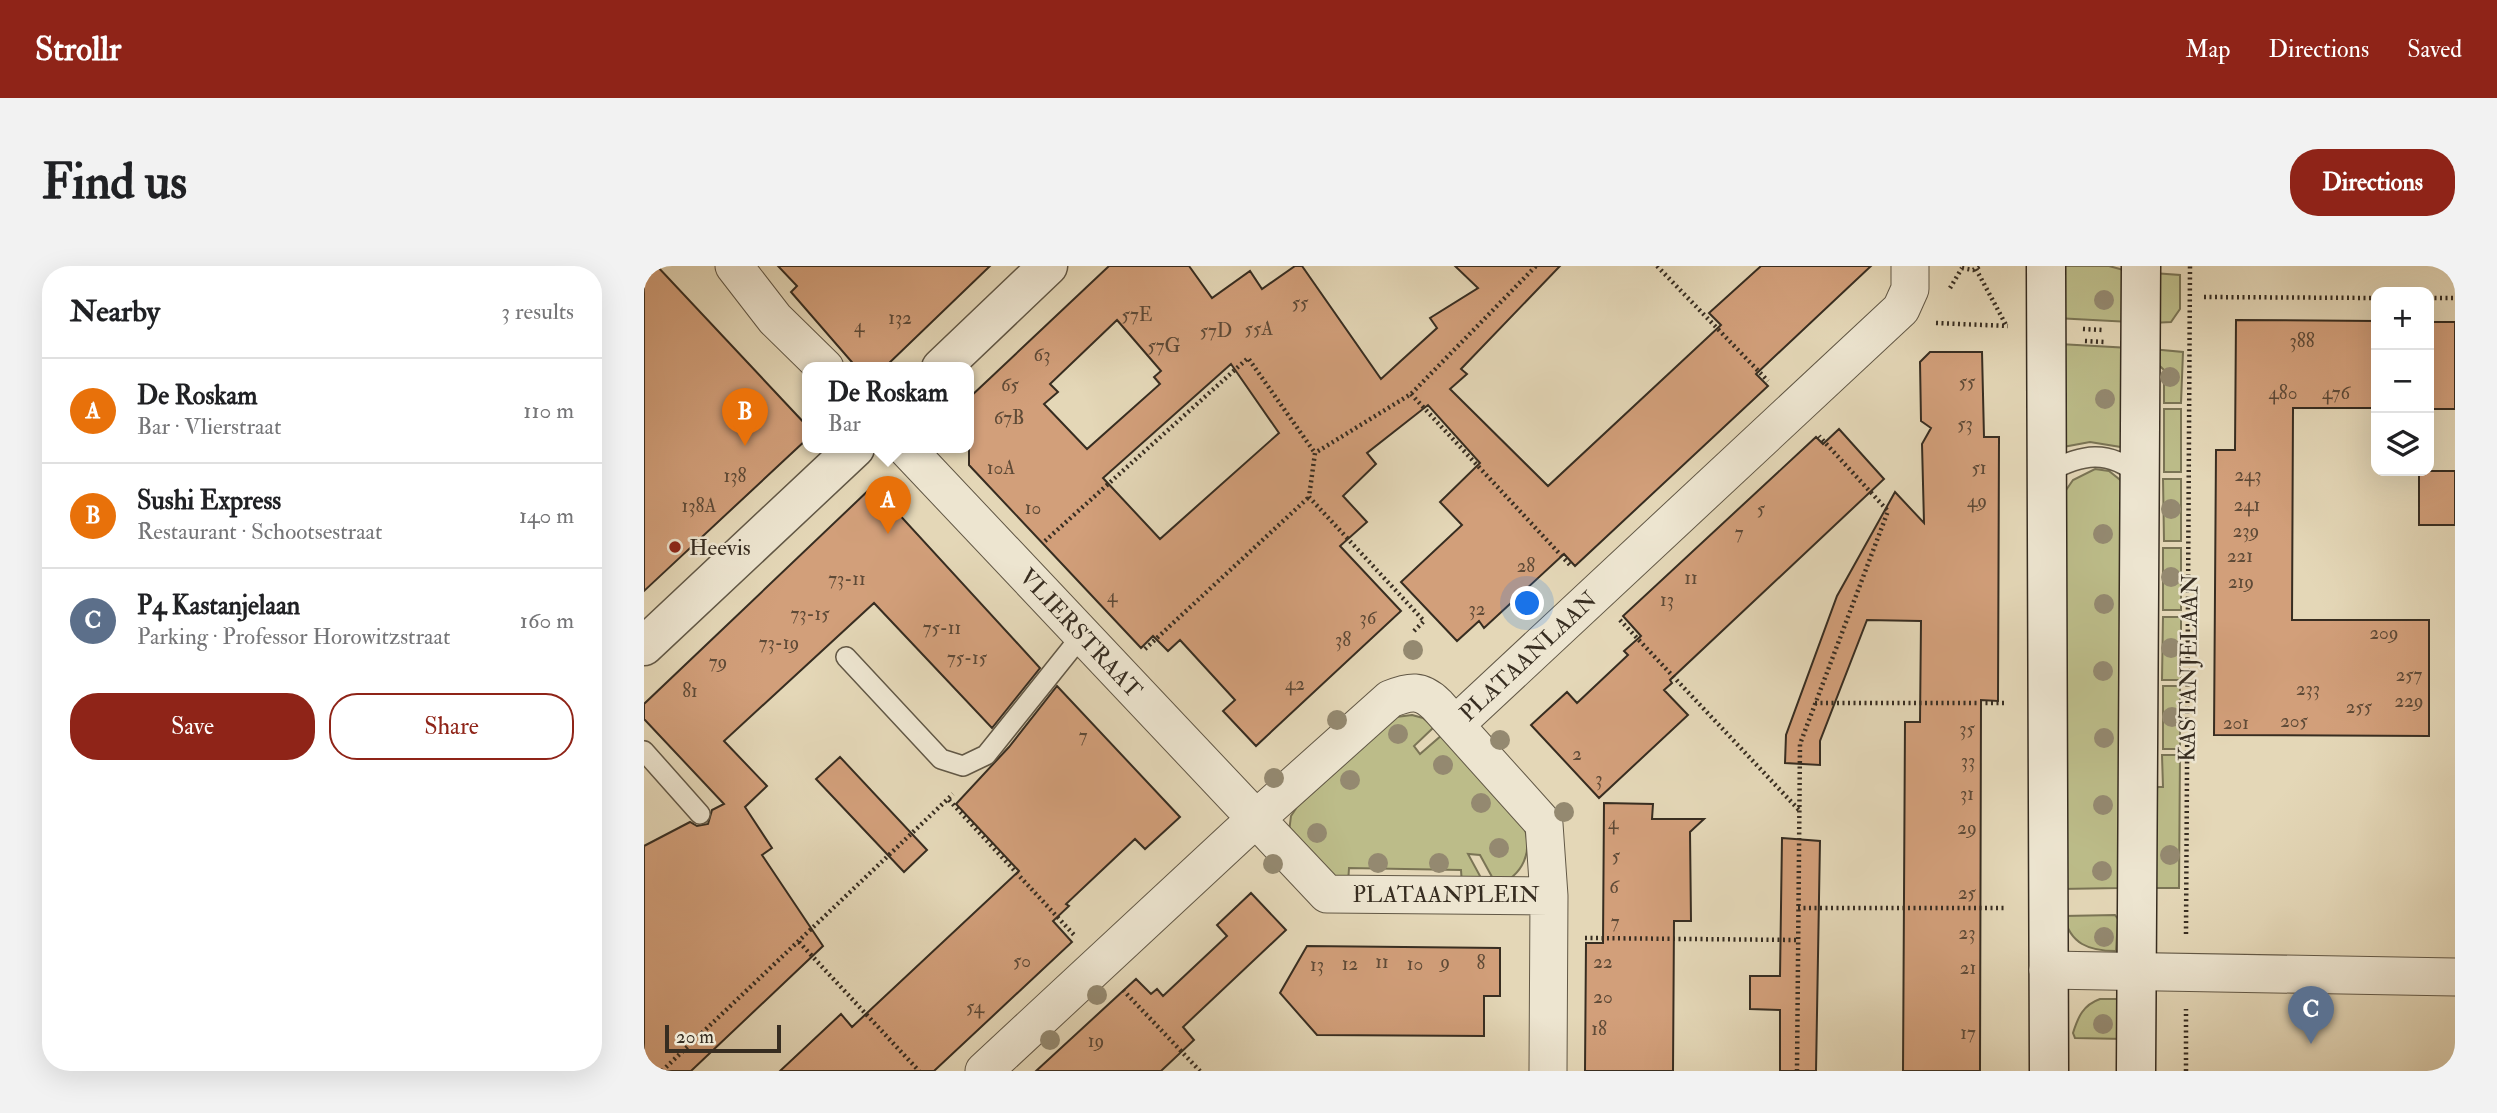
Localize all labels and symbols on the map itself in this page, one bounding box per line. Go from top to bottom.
house number: 55 [1292,291,1309,315]
house number: 57E [1122,303,1153,327]
house number: 132 [888,306,912,330]
house number: 4 [854,314,865,338]
house number: 55A [1245,317,1273,341]
house number: 57D [1200,319,1232,343]
house number: 388 [2289,329,2315,353]
house number: 57G [1147,334,1181,358]
house number: 63 [1034,343,1050,367]
house number: 55 [1959,370,1976,394]
house number: 65 [1001,373,1020,397]
house number: 480 [2269,381,2297,405]
house number: 476 [2322,381,2351,405]
pin: B [722,388,768,446]
house number: 67B [994,406,1024,430]
house number: 53 [1957,412,1973,436]
house number: 10A [987,456,1015,480]
house number: 51 [1971,456,1987,480]
house number: 243 [2234,463,2262,487]
house number: 138 [724,464,747,488]
pin: A [865,476,911,534]
house number: 49 [1967,489,1987,513]
house number: 241 [2234,493,2260,517]
house number: 138A [681,494,717,518]
house number: 10 [1025,496,1041,520]
house number: 5 [1757,497,1766,521]
house number: 239 [2233,519,2259,543]
house number: 7 [1735,521,1744,545]
place label: Heevis [689,533,751,562]
marker: Heevis [667,539,683,555]
house number: 221 [2227,544,2253,568]
house number: 28 [1517,554,1535,578]
street label: VLIERSTRAAT [1013,562,1148,704]
house number: 11 [1684,566,1698,590]
house number: 73-11 [828,567,866,591]
house number: 219 [2228,570,2254,594]
street label: KASTANJELAAN [2172,573,2205,762]
house number: 4 [1107,584,1118,608]
street label: PLATAANLAAN [1454,585,1603,728]
your location [1510,586,1544,620]
house number: 13 [1660,588,1674,612]
house number: 32 [1469,597,1485,621]
house number: 73-15 [790,602,830,626]
house number: 36 [1360,606,1378,630]
house number: 75-11 [923,616,961,640]
house number: 209 [2369,621,2399,645]
house number: 38 [1335,628,1351,652]
house number: 73-19 [759,631,799,655]
house number: 75-15 [947,646,988,670]
house number: 79 [709,650,727,674]
house number: 257 [2396,663,2423,687]
house number: 42 [1285,672,1305,696]
house number: 233 [2296,677,2320,701]
house number: 81 [682,679,698,703]
house number: 229 [2395,689,2424,713]
house number: 255 [2346,695,2373,719]
house number: 205 [2280,709,2309,733]
house number: 201 [2223,711,2249,735]
house number: 35 [1959,717,1975,741]
house number: 7 [1079,724,1088,748]
house number: 2 [1572,742,1582,766]
house number: 33 [1961,749,1975,773]
house number: 3 [1595,767,1603,791]
house number: 31 [1960,782,1974,806]
house number: 4 [1608,811,1619,835]
house number: 29 [1957,816,1977,840]
house number: 5 [1612,844,1621,868]
house number: 6 [1609,875,1620,899]
street label: PLATAANPLEIN [1352,880,1540,909]
house number: 25 [1958,881,1977,905]
house number: 7 [1611,910,1620,934]
house number: 23 [1959,921,1975,945]
house number: 50 [1013,949,1031,973]
house number: 11 [1375,950,1389,974]
house number: 9 [1438,950,1450,974]
house number: 22 [1593,950,1613,974]
house number: 8 [1477,951,1486,975]
house number: 12 [1342,952,1358,976]
house number: 10 [1407,952,1423,976]
house number: 13 [1310,953,1324,977]
house number: 21 [1960,956,1976,980]
house number: 20 [1593,985,1613,1009]
pin: C [2288,986,2334,1044]
house number: 54 [966,995,985,1019]
house number: 18 [1591,1017,1607,1041]
house number: 17 [1960,1021,1976,1045]
scale bar [665,1022,780,1054]
house number: 19 [1088,1029,1104,1053]

